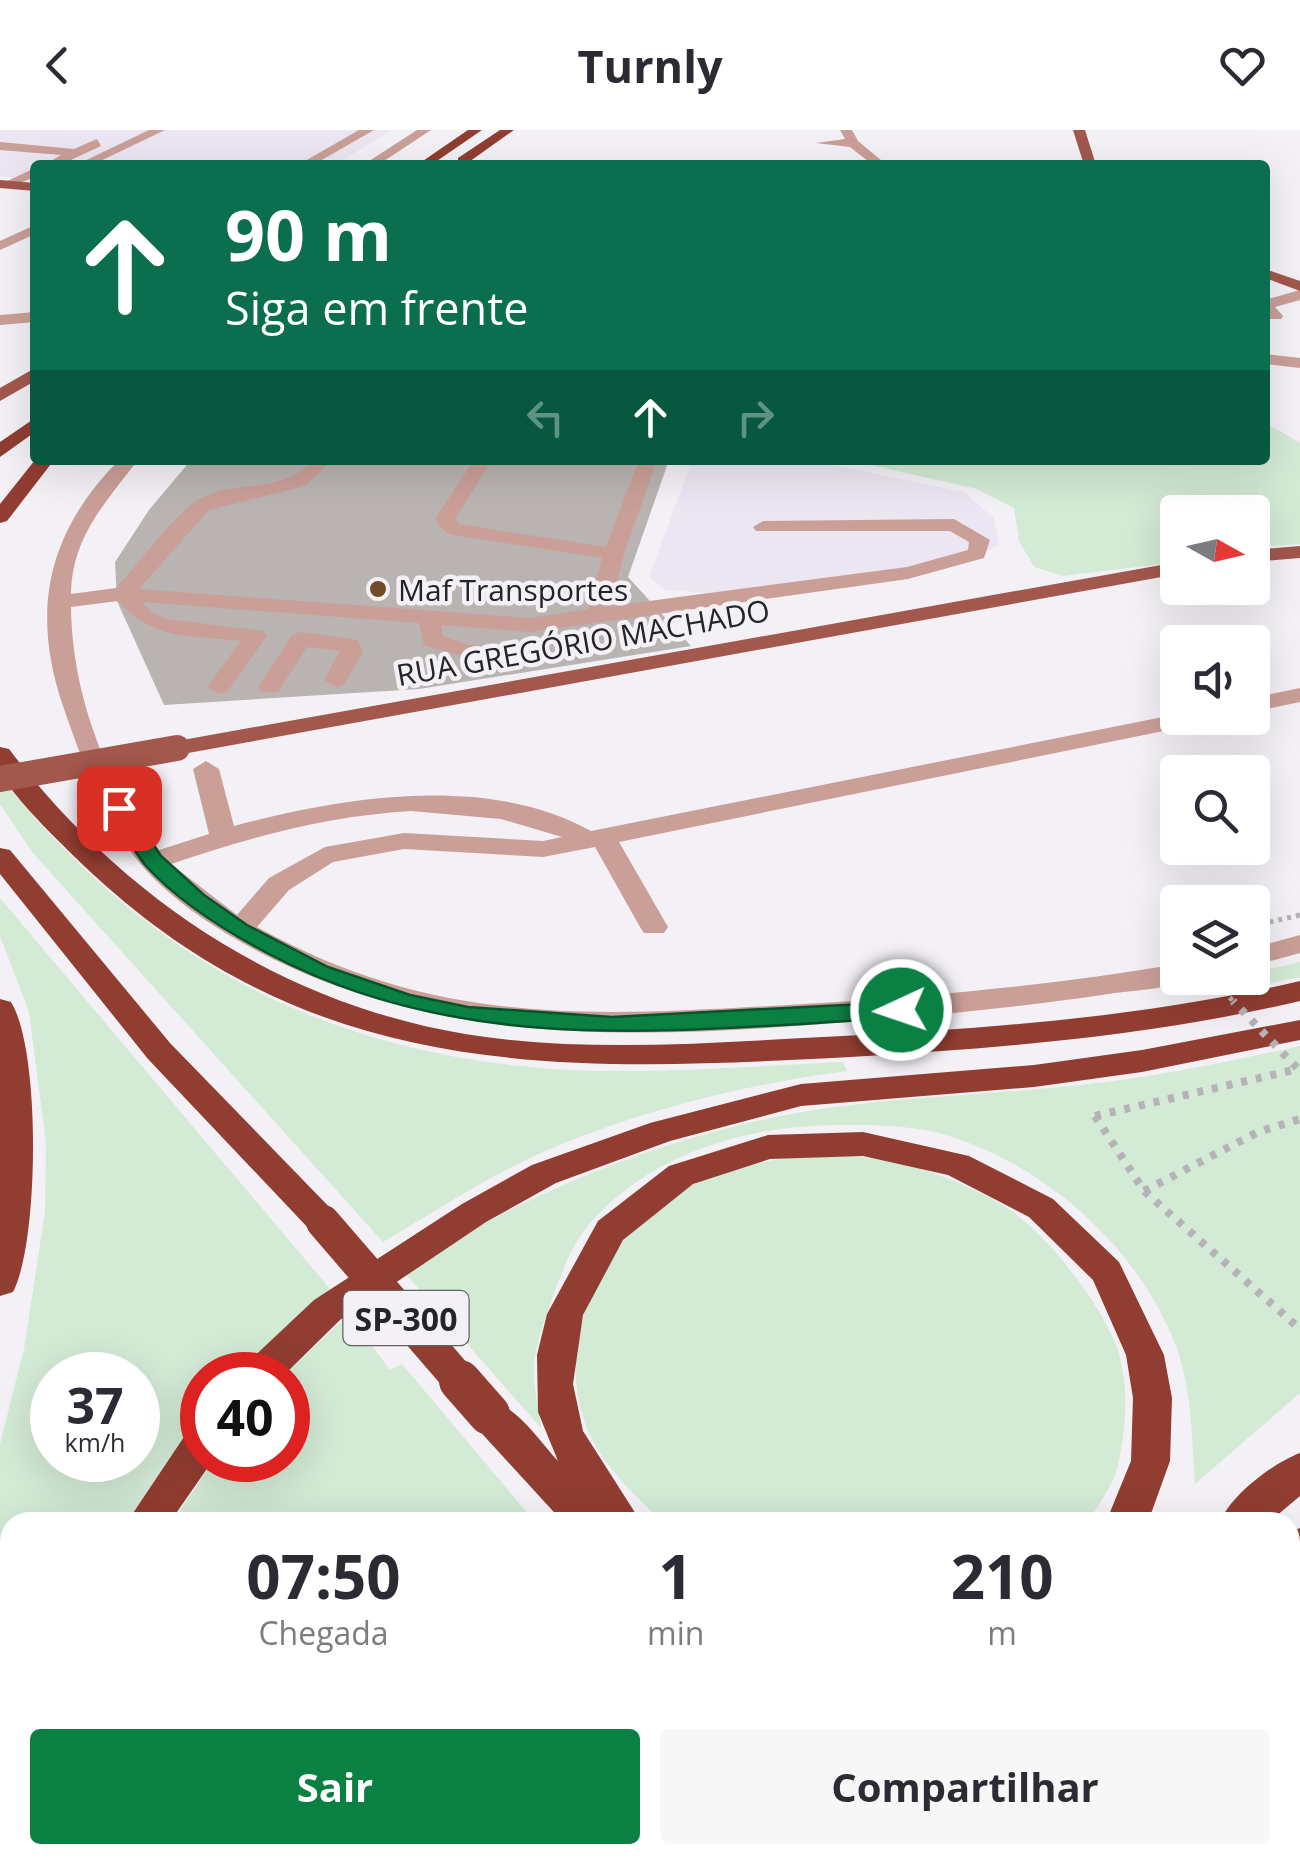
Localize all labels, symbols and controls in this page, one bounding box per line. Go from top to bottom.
text: Turnly [578,35,722,96]
icon: back [30,38,85,93]
icon: heart [1215,38,1270,93]
text: 90 m [225,186,392,282]
icon: ahead [60,200,190,330]
text: Siga em frente [225,277,529,338]
icon: left [518,390,573,445]
icon: ahead [623,390,678,445]
icon: right [728,390,783,445]
north arrow [1160,495,1270,605]
map controls [1160,495,1270,995]
place label: Maf Transportes [398,569,628,610]
marker: Maf Transportes [367,578,389,600]
street label: RUA GREGÓRIO MACHADO [393,589,773,695]
button: sound [1160,625,1270,735]
button: search [1160,755,1270,865]
pin [77,766,162,851]
icon: arrive [92,781,147,836]
button: layers [1160,885,1270,995]
position arrow [849,958,953,1062]
road number: SP-300 [344,1291,468,1345]
speed limit sign: 40 [180,1352,310,1482]
text: 37 [66,1371,124,1439]
text: km/h [65,1425,125,1459]
text: 07:50 [246,1535,401,1617]
text: 1 [659,1535,693,1617]
text: 210 [951,1535,1054,1617]
text: Chegada [258,1611,389,1654]
text: min [647,1611,704,1654]
text: m [987,1611,1017,1654]
button: Sair [30,1729,640,1844]
button: Compartilhar [660,1729,1270,1844]

